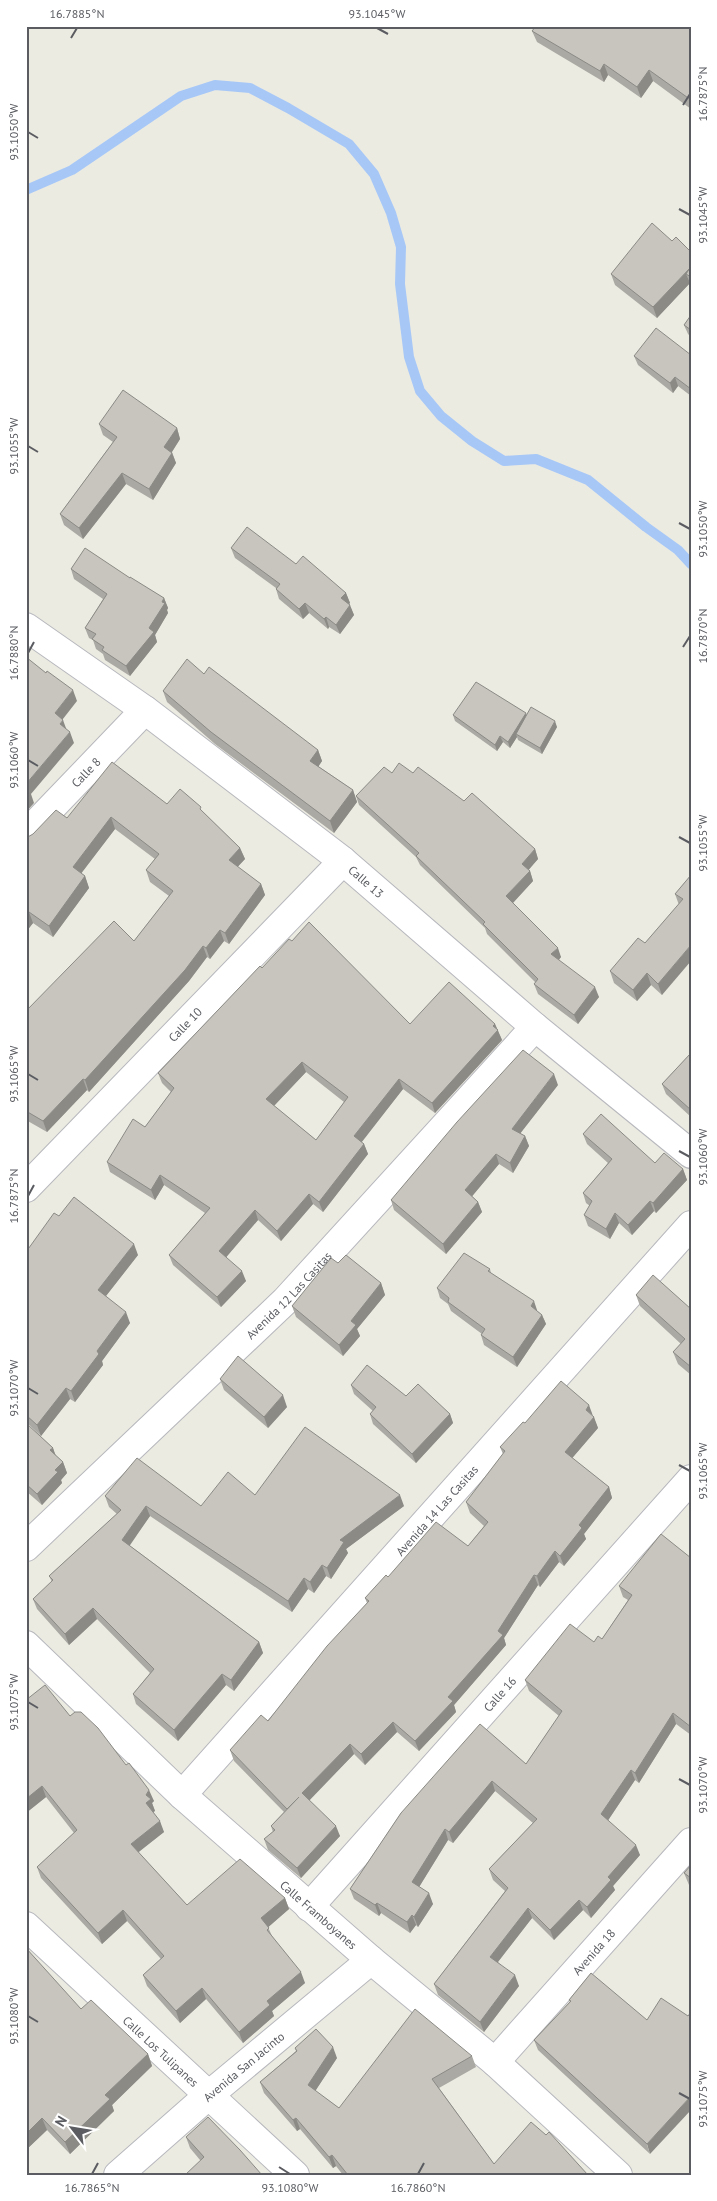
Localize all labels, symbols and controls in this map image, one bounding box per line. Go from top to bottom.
text: 16.7885°N [50,6,104,21]
text: 93.1045°W [349,6,405,21]
text: 16.7875°N [695,67,710,121]
text: 93.1050°W [6,104,21,160]
text: 93.1045°W [695,187,710,243]
text: 93.1055°W [6,418,21,474]
text: 93.1050°W [695,501,710,557]
text: 16.7870°N [695,609,710,663]
text: 16.7880°N [6,626,21,680]
text: 93.1060°W [6,732,21,788]
street label: Calle 8 [68,754,103,790]
text: 93.1055°W [695,815,710,871]
street label: Calle 13 [346,862,387,901]
street label: Calle 10 [165,1004,205,1045]
text: 93.1065°W [6,1046,21,1102]
text: 93.1060°W [695,1129,710,1185]
text: 16.7875°N [6,1169,21,1223]
street label: Avenida 12 Las Casitas [243,1248,334,1342]
text: 93.1070°W [6,1360,21,1416]
text: 93.1065°W [695,1443,710,1499]
street label: Avenida 14 Las Casitas [392,1462,481,1558]
street label: Calle 16 [480,1673,519,1714]
text: 93.1075°W [6,1674,21,1730]
text: 93.1070°W [695,1757,710,1813]
street label: Calle Framboyanes [277,1877,360,1952]
street label: Avenida 18 [569,1925,618,1978]
text: 93.1080°W [6,1988,21,2044]
street label: Calle Los Tulipanes [120,2012,202,2090]
street label: Avenida San Jacinto [200,2028,287,2104]
text: 93.1075°W [695,2071,710,2127]
north arrow [48,2104,98,2154]
text: N [51,2113,71,2130]
text: 16.7865°N [65,2180,119,2195]
text: 93.1080°W [262,2180,318,2195]
text: 16.7860°N [391,2180,445,2195]

